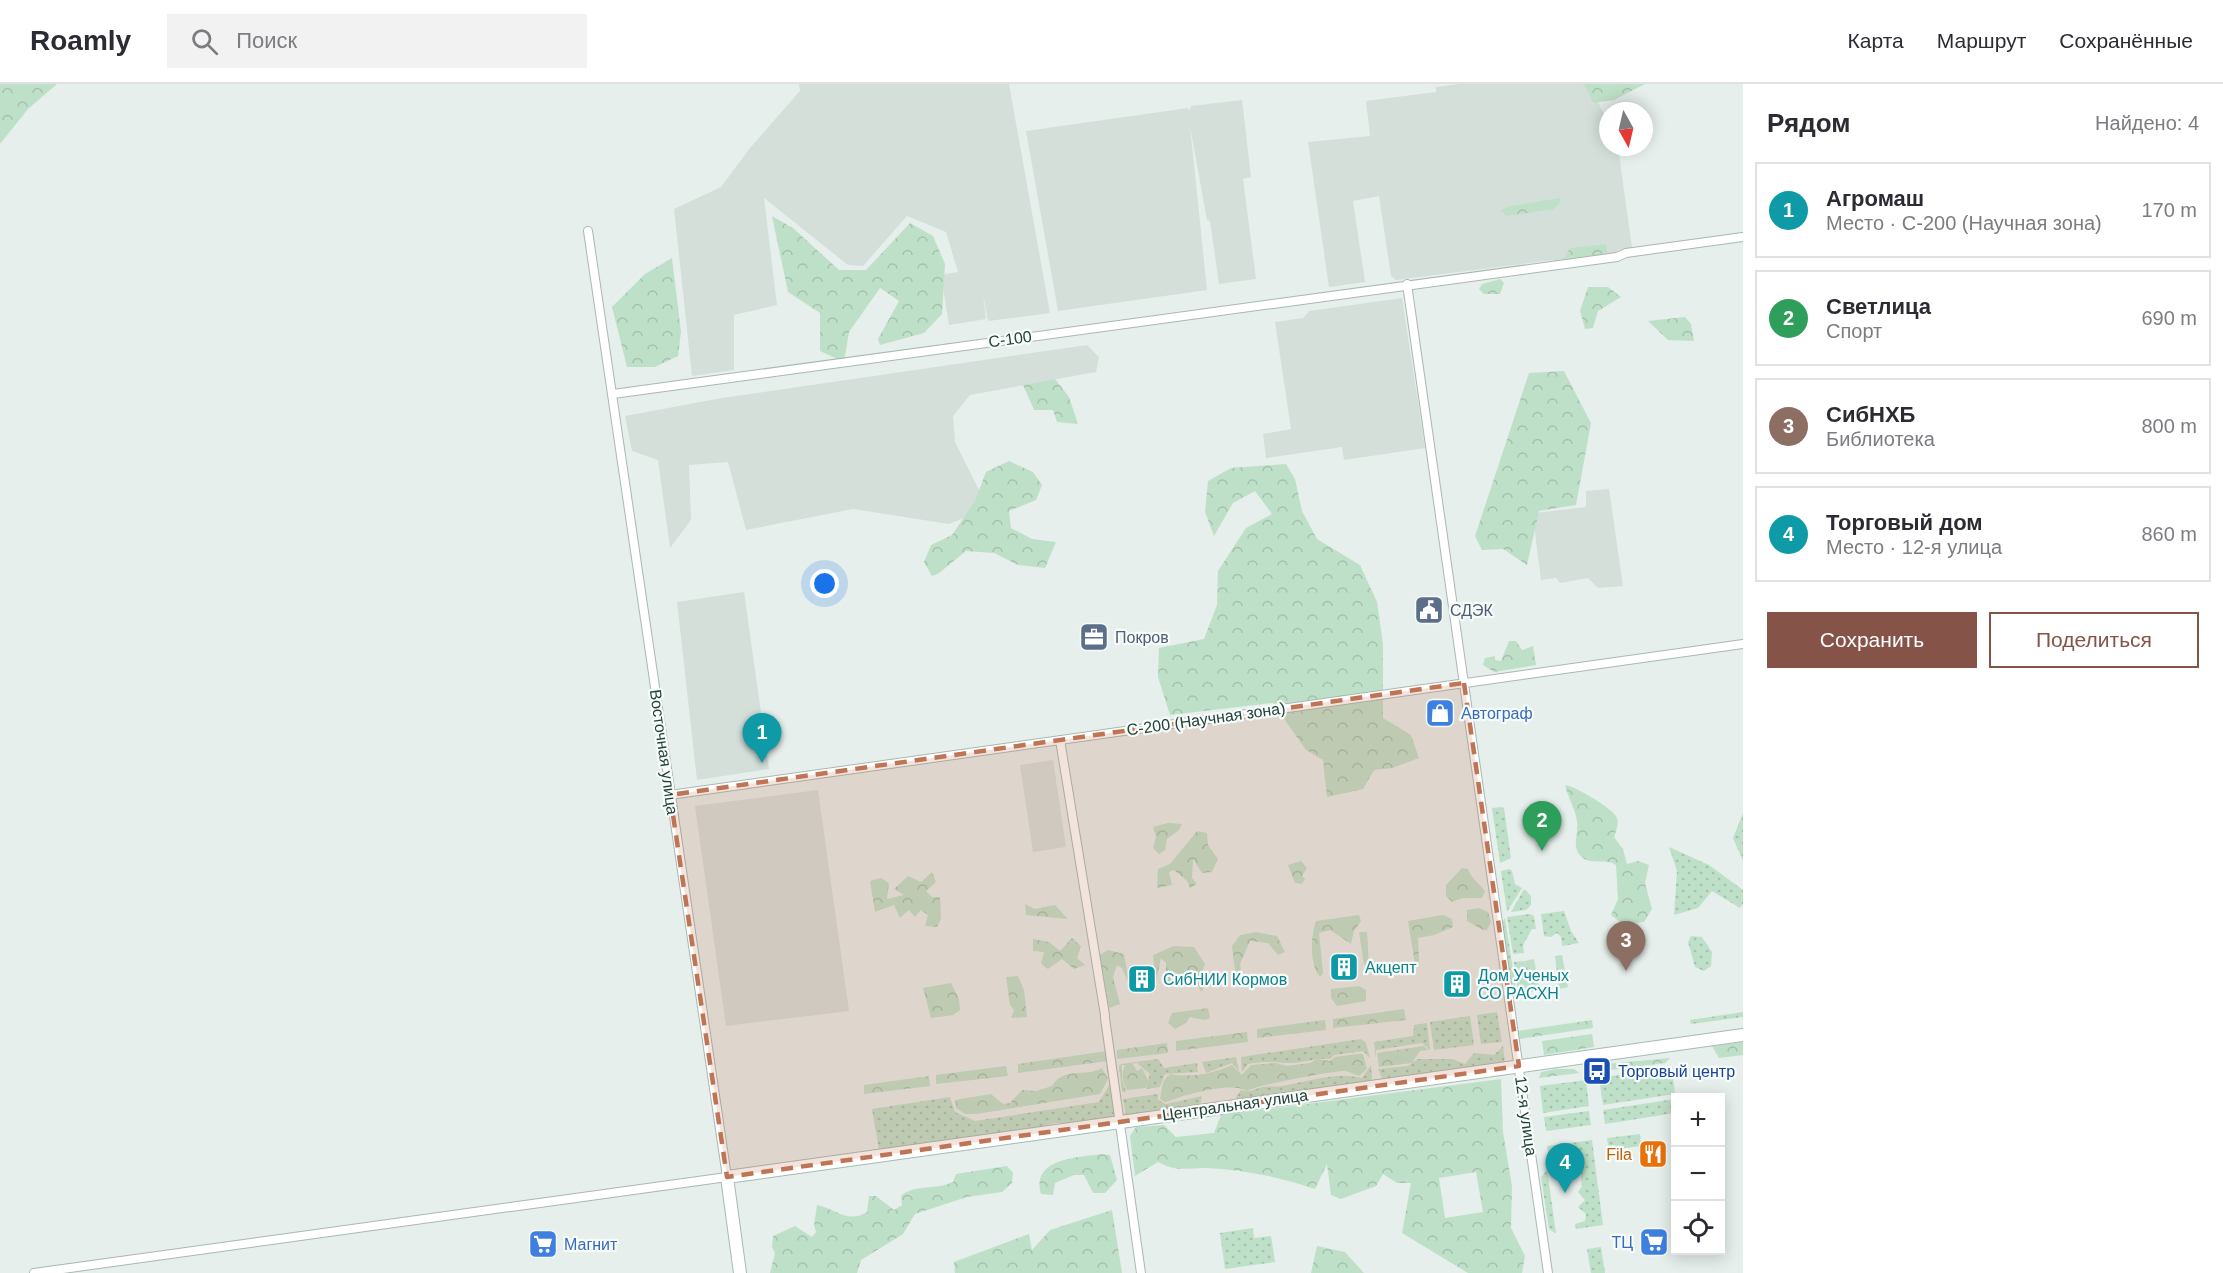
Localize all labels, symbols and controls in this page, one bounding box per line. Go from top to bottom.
search box [167,14,587,68]
text: Roamly [30,25,131,56]
icon: search [188,25,221,58]
text: Поиск [236,28,297,53]
text: Карта [1848,29,1904,52]
text: Маршрут [1937,29,2026,52]
text: Сохранённые [2059,29,2193,52]
north arrow [1599,102,1653,156]
text: Рядом [1767,108,1850,138]
text: Найдено: 4 [2095,112,2199,134]
text: Агромаш [1826,186,1924,211]
text: 1 [1783,199,1794,221]
text: 170 m [2141,199,2197,221]
text: Место · С-200 (Научная зона) [1826,212,2102,234]
text: Светлица [1826,294,1931,319]
text: 2 [1783,307,1794,329]
text: 690 m [2141,307,2197,329]
text: Спорт [1826,320,1882,342]
street label: С-100 [987,328,1033,350]
text: СибНХБ [1826,402,1915,427]
text: 3 [1783,415,1794,437]
text: 800 m [2141,415,2197,437]
text: Библиотека [1826,428,1935,450]
text: Торговый дом [1826,510,1983,535]
text: 4 [1783,523,1794,545]
text: 860 m [2141,523,2197,545]
text: Место · 12-я улица [1826,536,2002,558]
your location [810,569,839,598]
public building icon: СДЭК [1413,594,1445,626]
place label: СДЭК [1450,602,1494,619]
button: Сохранить [1767,612,1977,668]
button: Поделиться [1989,612,2199,668]
office icon: Покров [1078,621,1110,653]
place label: Покров [1115,629,1169,646]
street label: Восточная улица [647,688,681,816]
shop icon: Автограф [1424,697,1456,729]
street label: С-200 (Научная зона) [1126,699,1286,739]
place label: Автограф [1461,705,1533,722]
pin: 1 [742,714,782,763]
pin: 2 [1522,802,1562,851]
pin: 3 [1606,922,1646,971]
building icon: Акцепт [1328,951,1360,983]
place label: Акцепт [1365,959,1417,976]
building icon: СибНИИ Кормов [1126,963,1158,995]
place label: Дом Ученых СО РАСХН [1478,967,1569,1002]
building icon: Дом Ученых СО РАСХН [1441,968,1473,1000]
place label: СибНИИ Кормов [1163,971,1287,988]
bus stop icon: Торговый центр [1581,1055,1613,1087]
place label: Торговый центр [1618,1063,1735,1080]
street label: 12-я улица [1512,1075,1540,1157]
street label: Центральная улица [1161,1086,1309,1124]
map controls [1671,1093,1725,1255]
button: + [1671,1093,1725,1147]
restaurant icon: Fila [1637,1138,1669,1170]
pin: 4 [1546,1144,1584,1193]
place label: Fila [1606,1146,1632,1163]
button: − [1671,1147,1725,1201]
button: locate [1671,1201,1725,1255]
supermarket icon: ТЦ [1638,1226,1670,1258]
supermarket icon: Магнит [527,1228,559,1260]
place label: ТЦ [1611,1234,1633,1251]
place label: Магнит [564,1236,618,1253]

